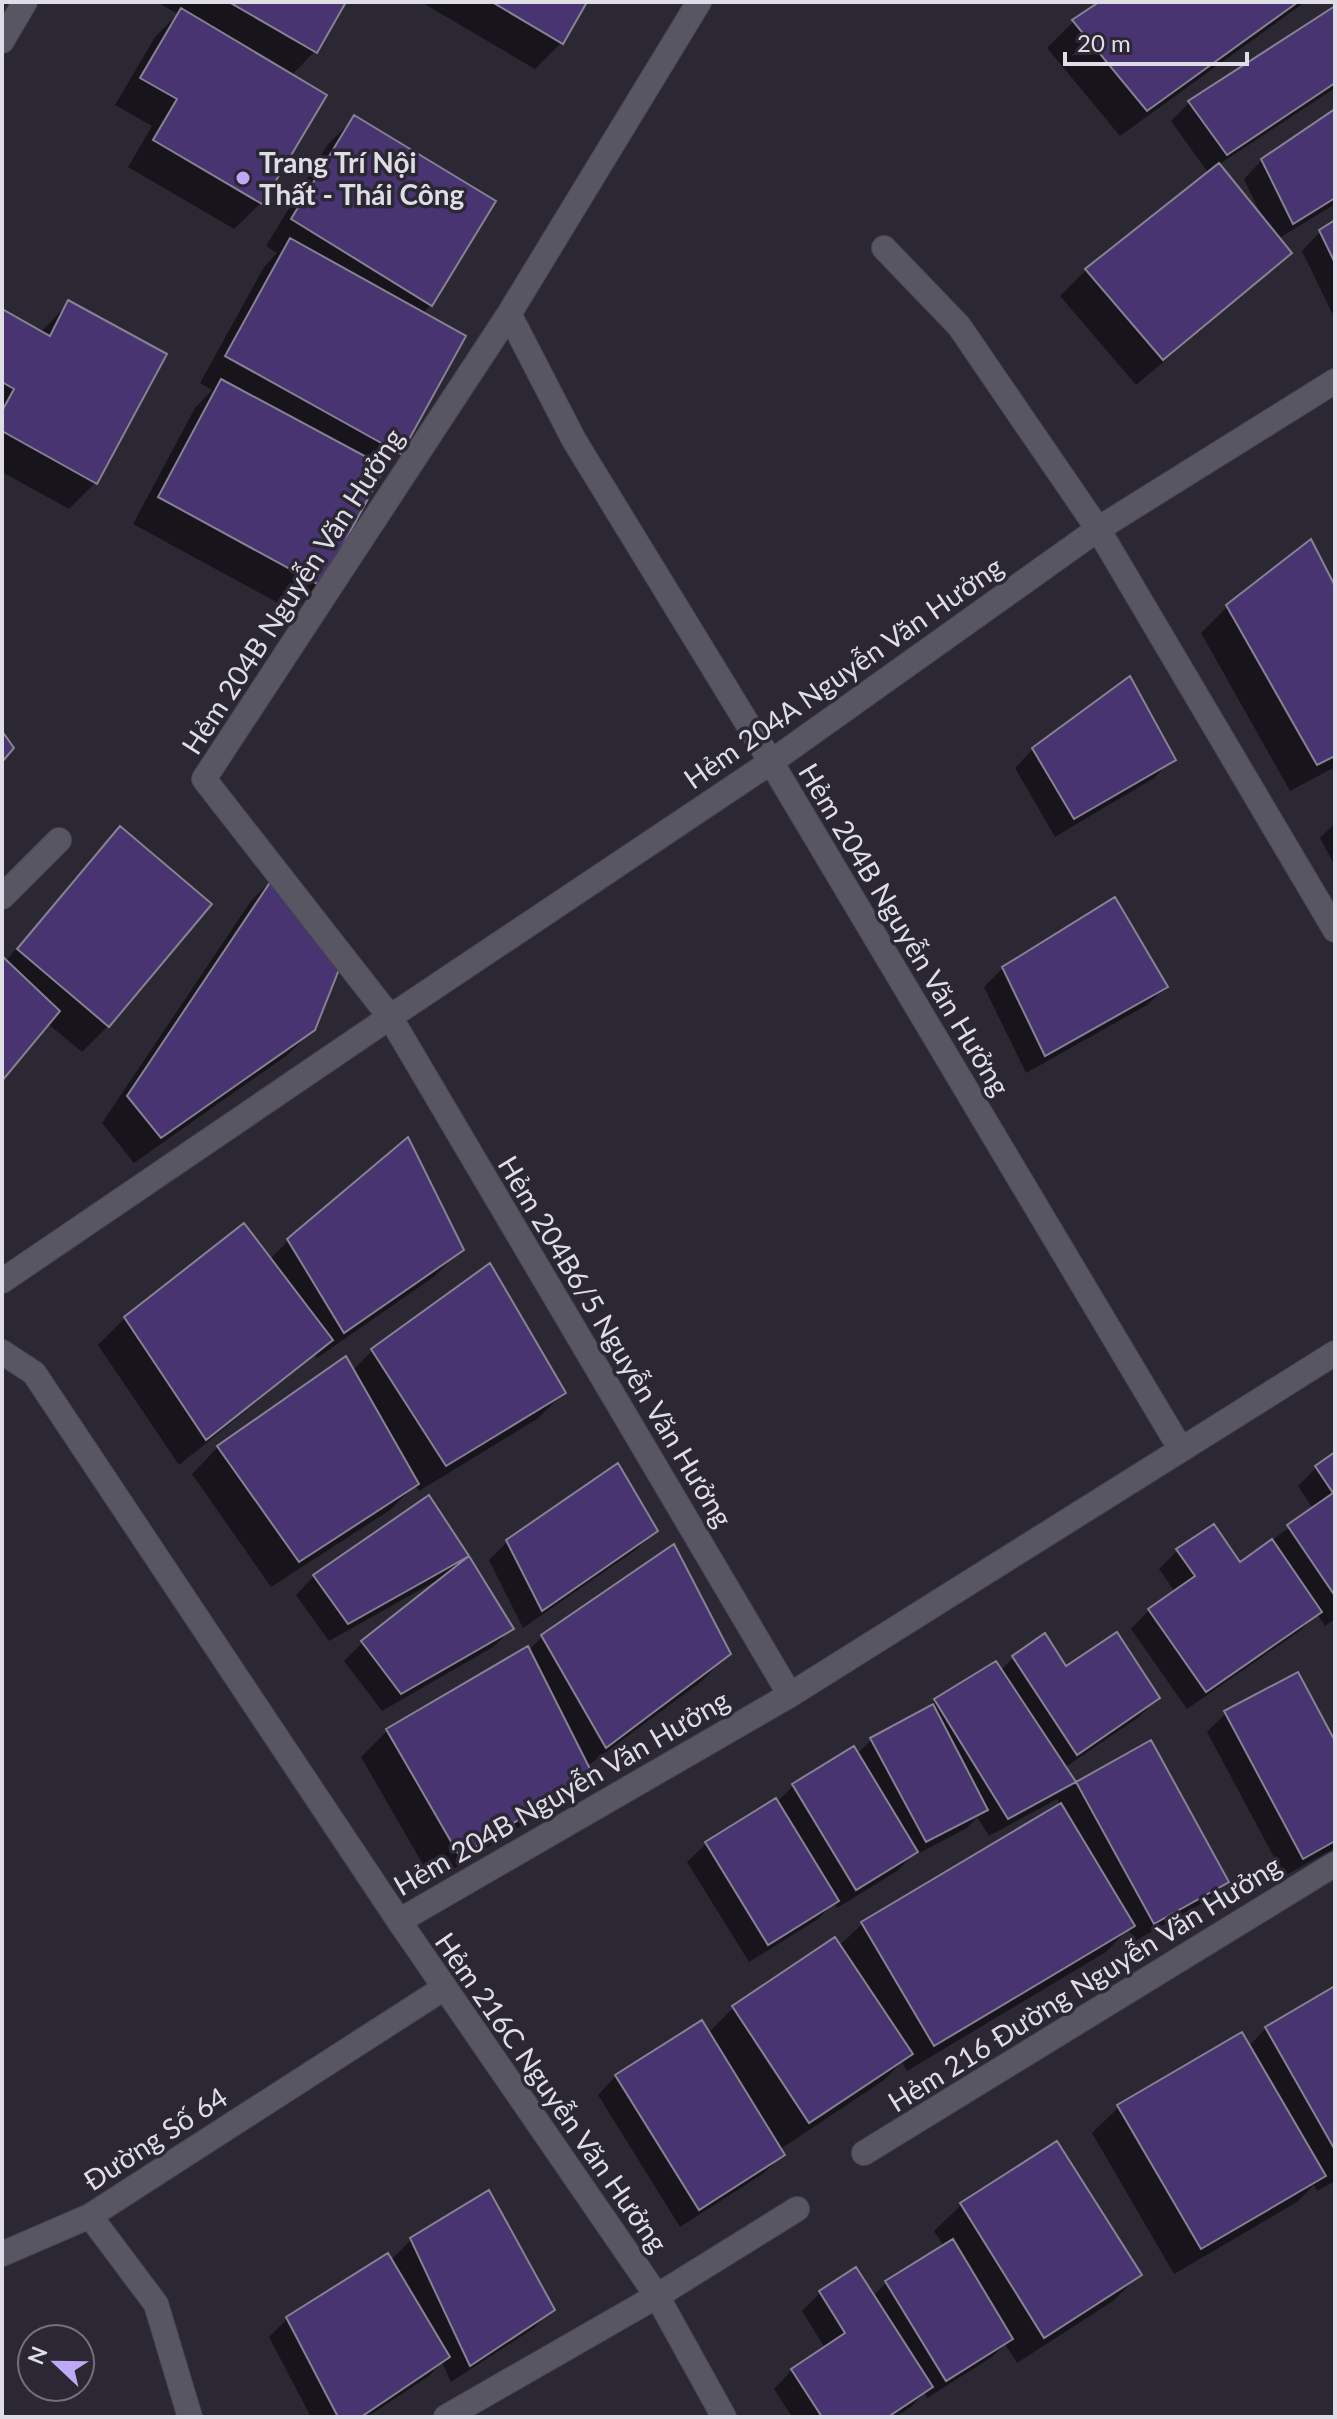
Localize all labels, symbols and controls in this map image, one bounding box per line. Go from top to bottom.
scale bar [1065,16,1247,66]
text: 20 m [1077,28,1131,57]
place label: Trang Trí Nội Thất - Thái Công [259,145,465,211]
marker: Trang Trí Nội Thất - Thái Công [234,169,252,187]
street label: Hẻm 204B Nguyễn Văn Hưởng [174,422,410,760]
street label: Hẻm 204A Nguyễn Văn Hưởng [677,549,1009,795]
street label: Hẻm 204B Nguyễn Văn Hưởng [792,757,1018,1101]
street label: Hẻm 204B6/5 Nguyễn Văn Hưởng [492,1149,740,1533]
street label: Hẻm 204B Nguyễn Văn Hưởng [387,1682,735,1902]
street label: Hẻm 216 Đường Nguyễn Văn Hưởng [881,1848,1287,2118]
street label: Hẻm 216C Nguyễn Văn Hưởng [428,1926,676,2258]
street label: Đường Số 64 [77,2079,233,2197]
north arrow [16,2323,96,2403]
text: N [21,2342,53,2368]

